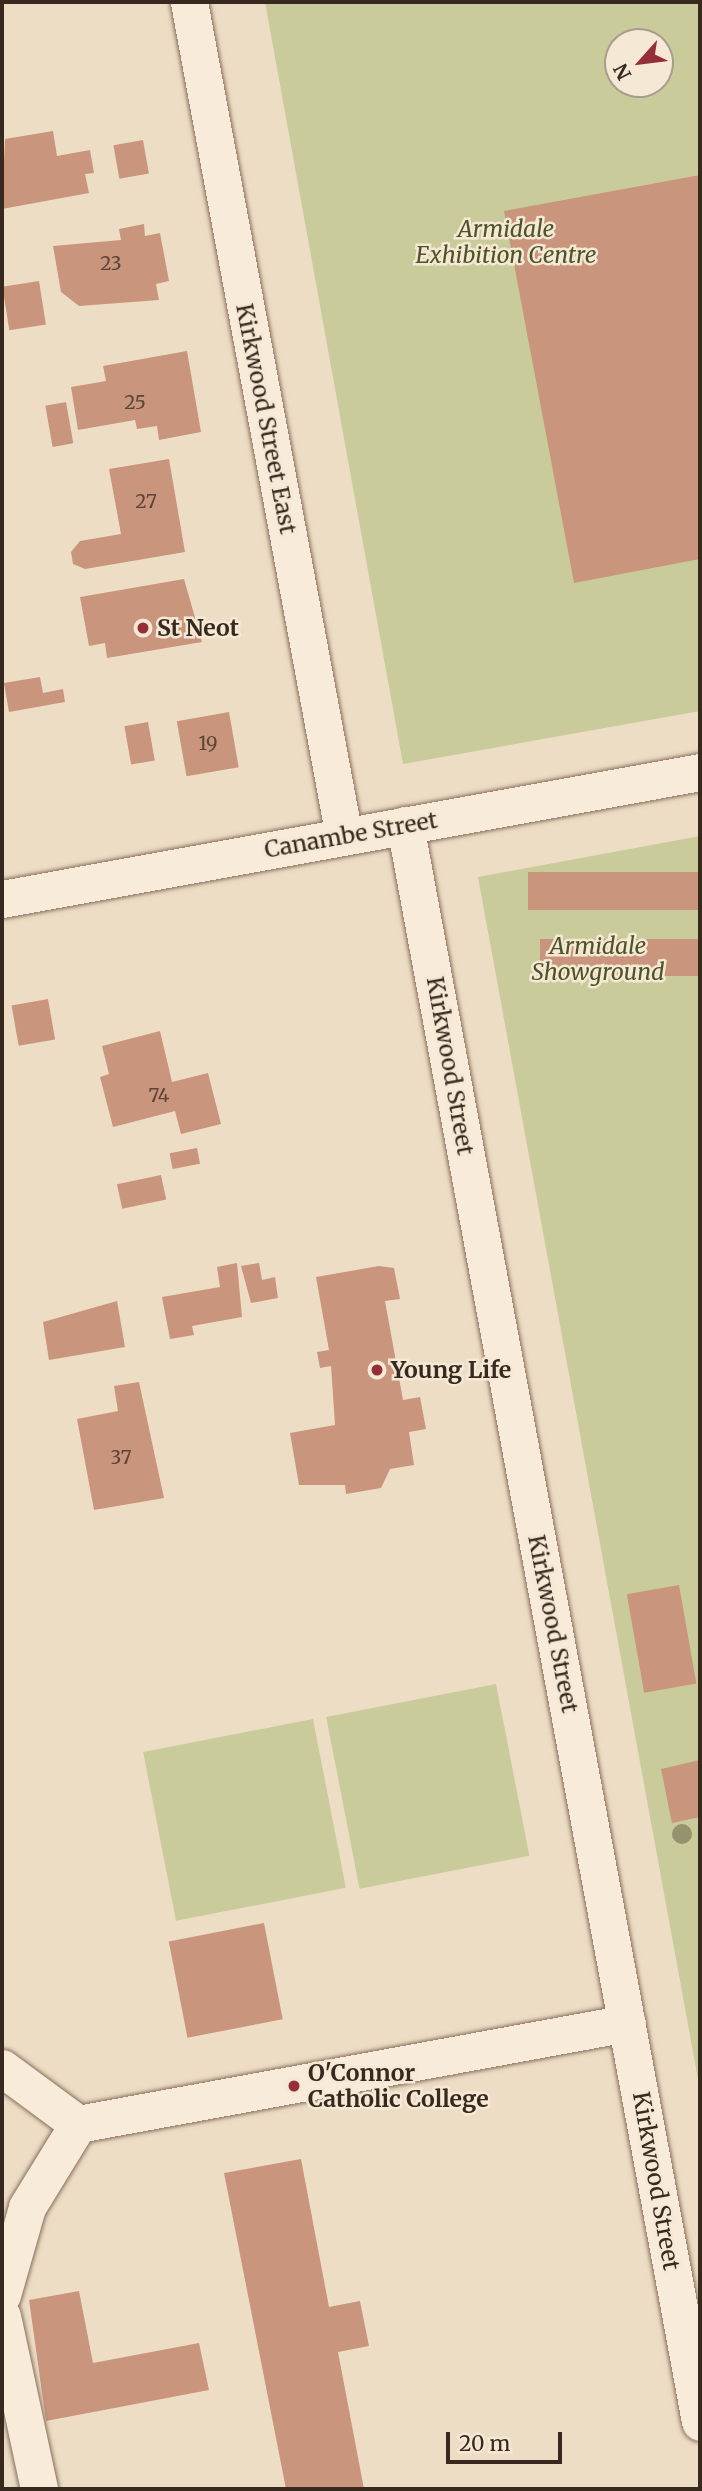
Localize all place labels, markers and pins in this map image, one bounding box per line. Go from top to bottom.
place label: St Neot [157,614,239,642]
marker: St Neot [135,620,151,636]
place label: Young Life [391,1356,511,1384]
marker: Young Life [369,1362,385,1378]
place label: O'Connor Catholic College [308,2059,489,2113]
marker: O'Connor Catholic College [286,2078,302,2094]

